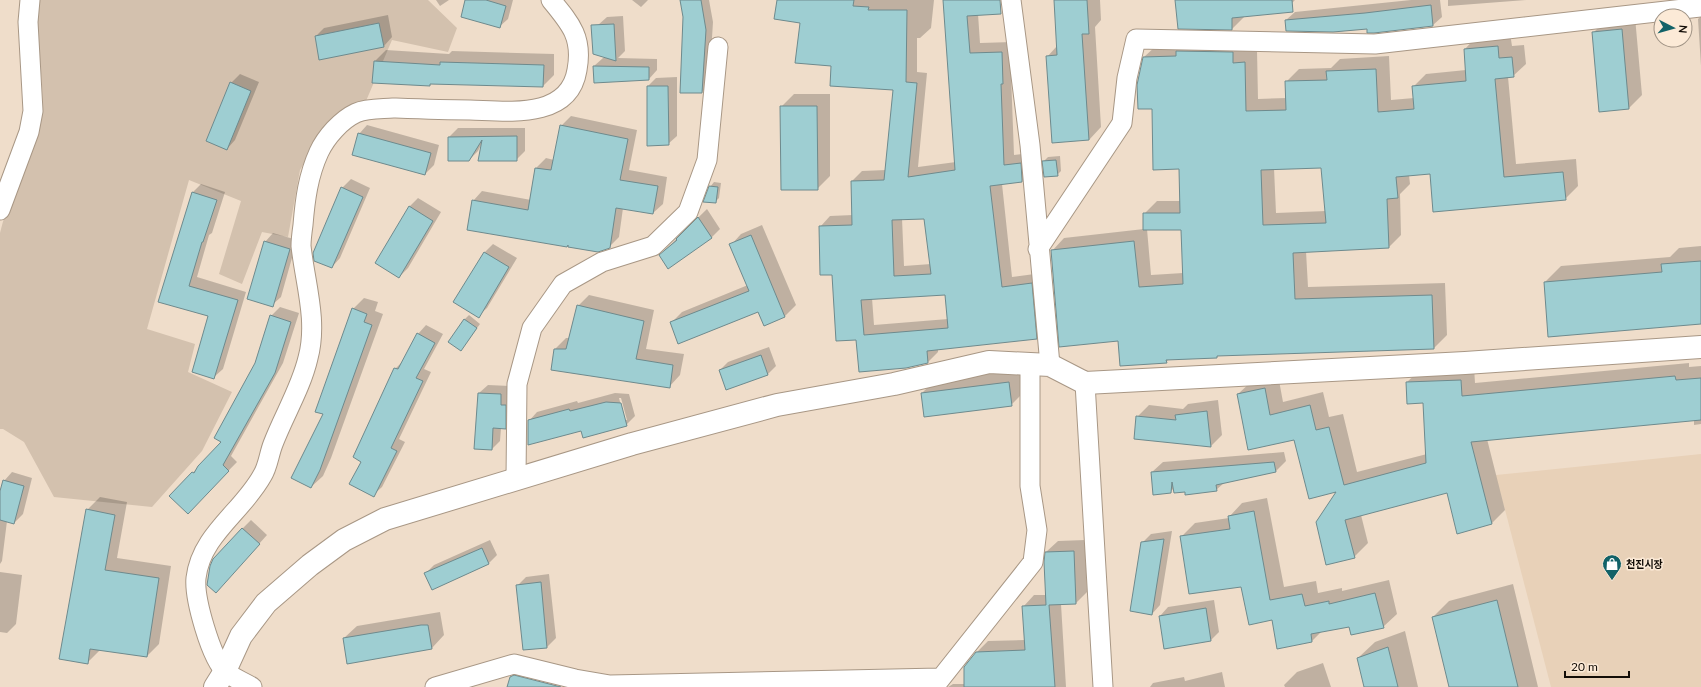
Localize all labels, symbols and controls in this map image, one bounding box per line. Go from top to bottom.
north arrow [1653,8,1693,48]
text: N [1677,24,1690,34]
shop icon: 천진시장 [1601,553,1623,581]
place label: 천진시장 [1626,558,1663,570]
scale bar [1565,653,1629,679]
text: 20 m [1571,659,1598,674]

